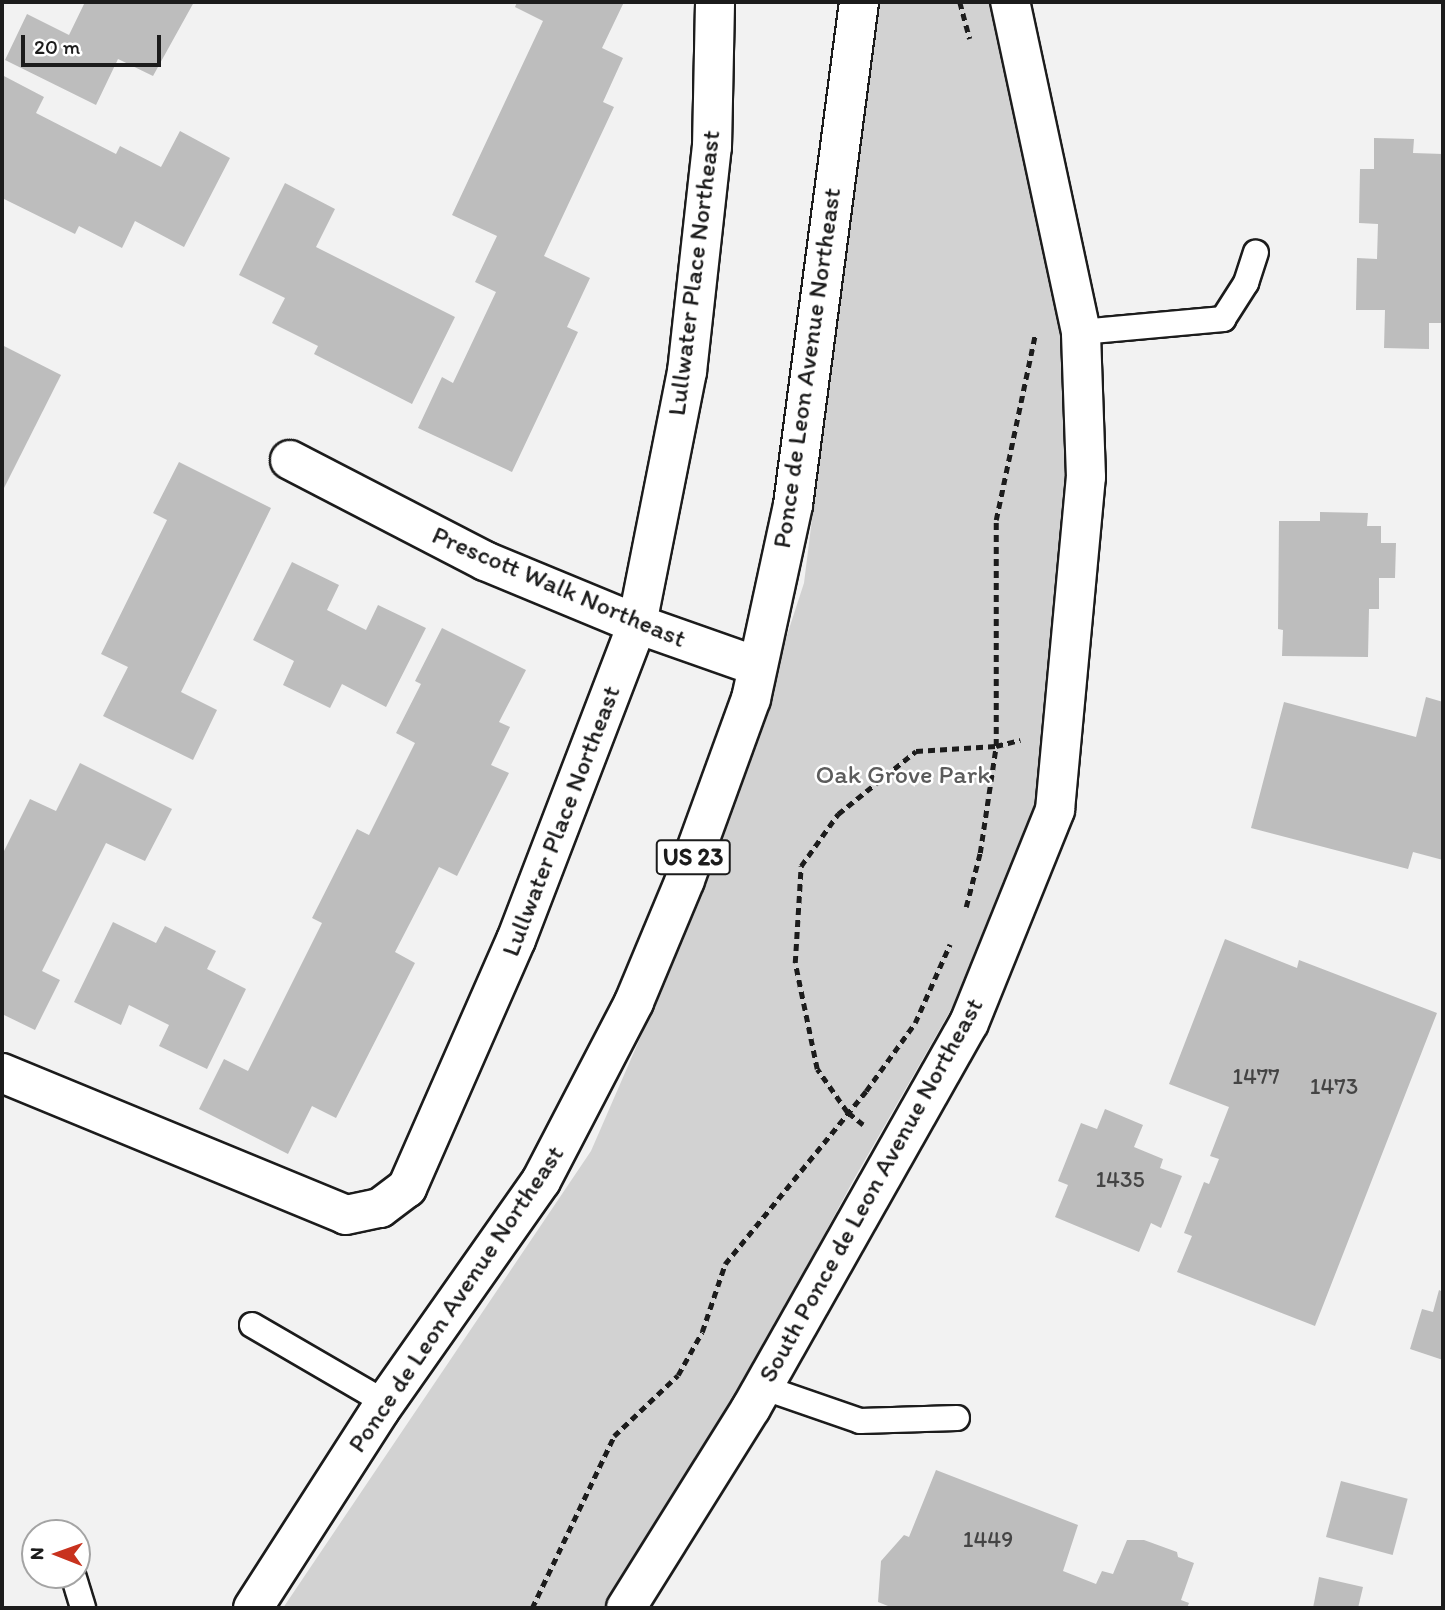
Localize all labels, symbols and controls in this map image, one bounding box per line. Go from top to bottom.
scale bar [24,21,164,65]
text: 20 m [34,34,80,59]
street label: Lullwater Place Northeast [661,128,727,418]
street label: Ponce de Leon Avenue Northeast [766,186,848,550]
street label: Prescott Walk Northeast [428,519,690,655]
street label: Lullwater Place Northeast [495,681,627,961]
park label: Oak Grove Park [816,759,990,791]
road number: US 23 [654,836,732,878]
street label: South Ponce de Leon Avenue Northeast [752,993,990,1387]
house number: 1477 [1232,1062,1280,1090]
house number: 1473 [1310,1072,1358,1100]
street label: Ponce de Leon Avenue Northeast [342,1140,570,1458]
house number: 1435 [1095,1165,1145,1193]
north arrow [21,1519,91,1589]
house number: 1449 [963,1525,1013,1553]
text: N [25,1547,48,1560]

